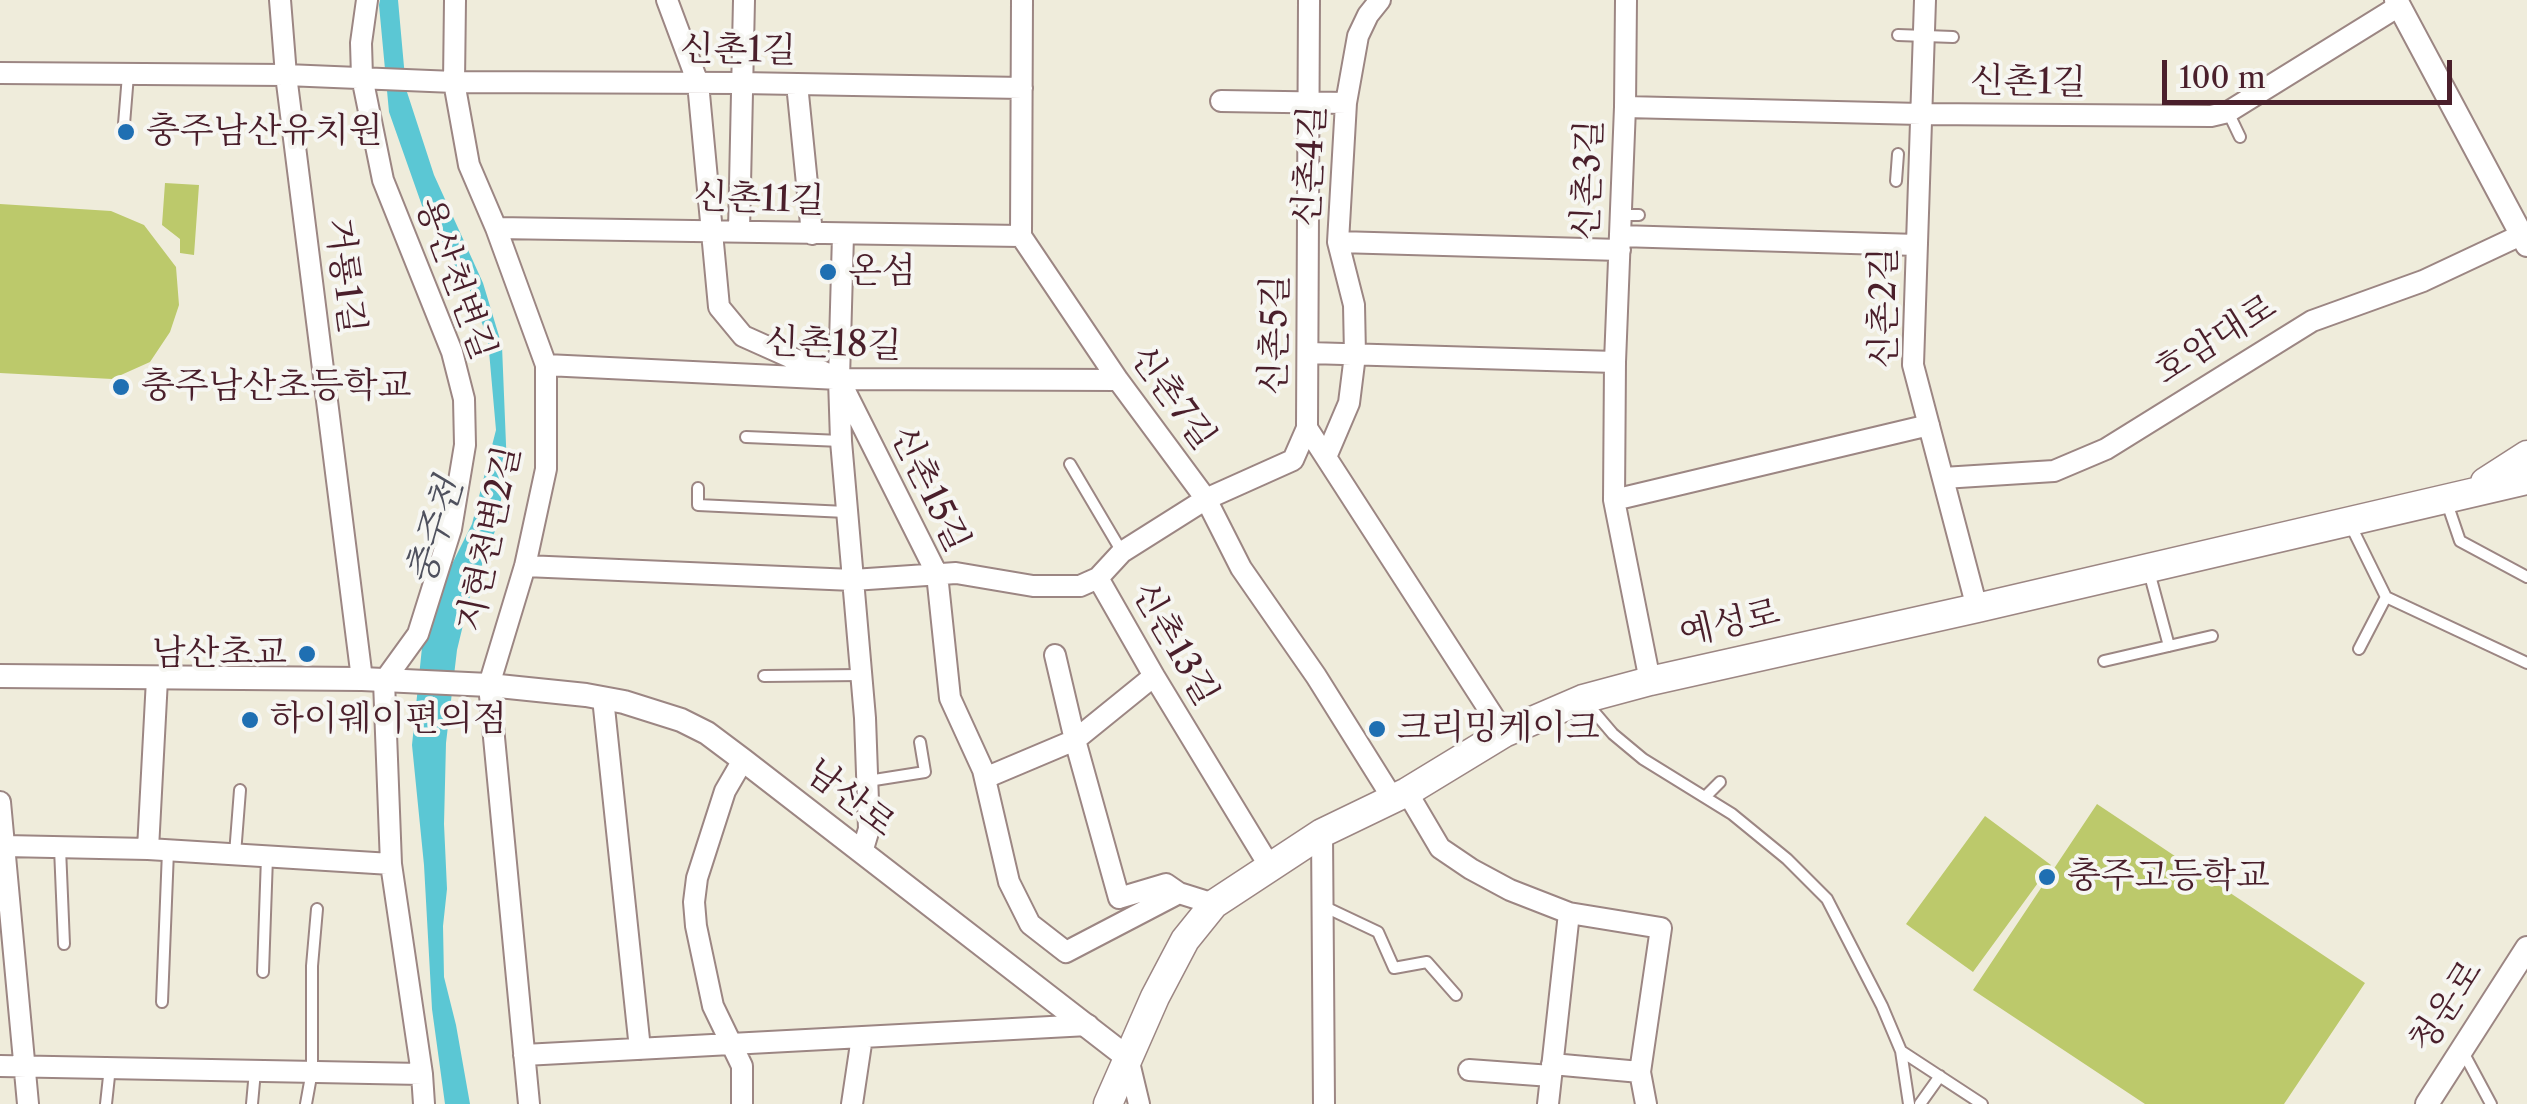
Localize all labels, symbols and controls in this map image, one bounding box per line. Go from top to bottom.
street label: 신촌1길 [680,29,796,73]
scale bar [2167,40,2457,102]
text: 100 m [2179,59,2266,96]
street label: 신촌1길 [1970,61,2086,105]
street label: 신촌4길 [1287,104,1335,228]
place label: 충주남산유치원 [146,111,383,153]
street label: 신촌3길 [1566,119,1612,241]
marker: 충주남산유치원 [115,121,137,143]
street label: 신촌11길 [693,177,825,223]
street label: 용산천변길 [406,192,504,366]
street label: 거룡1길 [316,216,372,336]
street label: 신촌2길 [1864,247,1906,369]
place label: 온섬 [848,251,916,293]
marker: 온섬 [817,261,839,283]
street label: 신촌5길 [1254,274,1298,396]
street label: 호암대로 [2148,286,2284,394]
street label: 신촌18길 [764,322,902,368]
street label: 신촌7길 [1120,338,1224,458]
place label: 충주남산초등학교 [141,366,411,408]
marker: 충주남산초등학교 [110,376,132,398]
street label: 신촌15길 [881,419,977,559]
street label: 지현천변2길 [450,442,530,636]
water label: 충주천 [398,473,474,591]
street label: 신촌13길 [1122,575,1226,713]
street label: 예성로 [1676,592,1784,656]
place label: 남산초교 [152,633,287,675]
marker: 남산초교 [296,643,318,665]
place label: 하이웨이편의점 [270,699,507,741]
place label: 크리밍케이크 [1397,708,1600,750]
marker: 하이웨이편의점 [239,709,261,731]
marker: 크리밍케이크 [1366,718,1388,740]
street label: 남산로 [797,751,903,847]
place label: 충주고등학교 [2067,856,2270,898]
marker: 충주고등학교 [2036,866,2058,888]
street label: 청운로 [2402,953,2492,1061]

